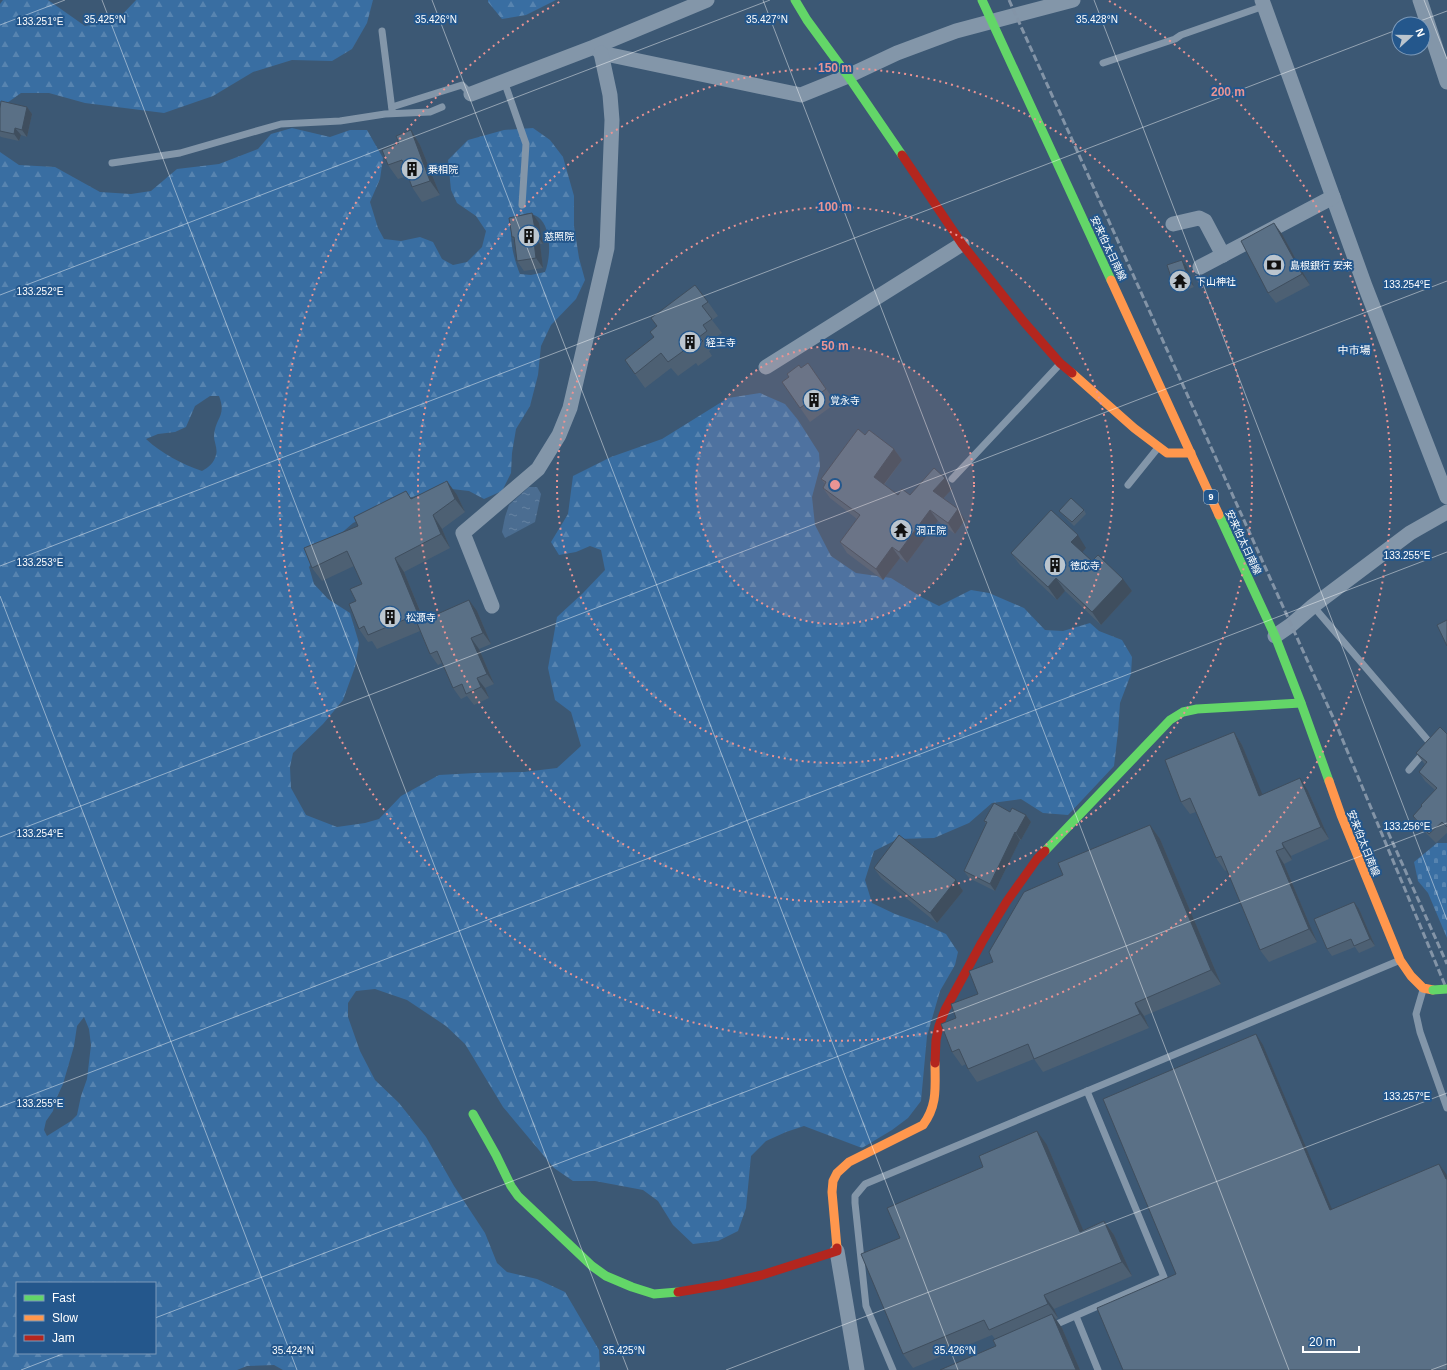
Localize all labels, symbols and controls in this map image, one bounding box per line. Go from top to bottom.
text: 35.425°N [84,14,126,25]
text: 35.426°N [415,14,457,25]
text: 35.427°N [746,14,788,25]
text: 35.428°N [1076,14,1118,25]
text: 133.251°E [17,16,64,27]
north arrow [1391,16,1431,56]
text: N [1413,27,1427,38]
text: 150 m [818,61,852,75]
text: 200 m [1211,85,1245,99]
building icon: 乗相院 [399,156,425,182]
place label: 乗相院 [428,164,458,175]
text: 100 m [818,200,852,214]
street label: 安来伯太日南線 [1089,214,1128,282]
building icon: 慈照院 [516,223,542,249]
place label: 慈照院 [544,231,574,242]
bank icon: 島根銀行 安来 [1261,252,1287,278]
place label: 島根銀行 安来 [1290,260,1353,271]
temple icon: 下山神社 [1167,268,1193,294]
place label: 下山神社 [1196,276,1236,287]
text: 133.254°E [1384,279,1431,290]
text: 133.252°E [17,286,64,297]
building icon: 経王寺 [677,329,703,355]
place label: 経王寺 [706,337,736,348]
text: 50 m [821,339,849,353]
district label: 中市場 [1338,344,1371,356]
building icon: 覚永寺 [801,387,827,413]
place label: 覚永寺 [830,395,860,406]
centre of rings [828,478,842,492]
road number: 9 [1204,490,1218,504]
street label: 安来伯太日南線 [1224,508,1263,576]
temple icon: 洞正院 [888,517,914,543]
place label: 洞正院 [916,525,946,536]
text: 133.255°E [1384,550,1431,561]
building icon: 徳応寺 [1042,552,1068,578]
text: 133.253°E [17,557,64,568]
place label: 徳応寺 [1070,560,1100,571]
building icon: 松源寺 [377,604,403,630]
place label: 松源寺 [406,612,436,623]
street label: 安来伯太日南線 [1345,809,1382,878]
text: 133.256°E [1384,821,1431,832]
text: 133.254°E [17,828,64,839]
text: 133.257°E [1384,1091,1431,1102]
text: 133.255°E [17,1098,64,1109]
legend [16,1282,156,1354]
text: Fast [52,1291,76,1305]
text: Slow [52,1311,78,1325]
scale bar [1303,1328,1359,1354]
text: Jam [52,1331,75,1345]
text: 20 m [1309,1335,1336,1349]
text: 35.424°N [272,1345,314,1356]
text: 35.425°N [603,1345,645,1356]
text: 35.426°N [934,1345,976,1356]

